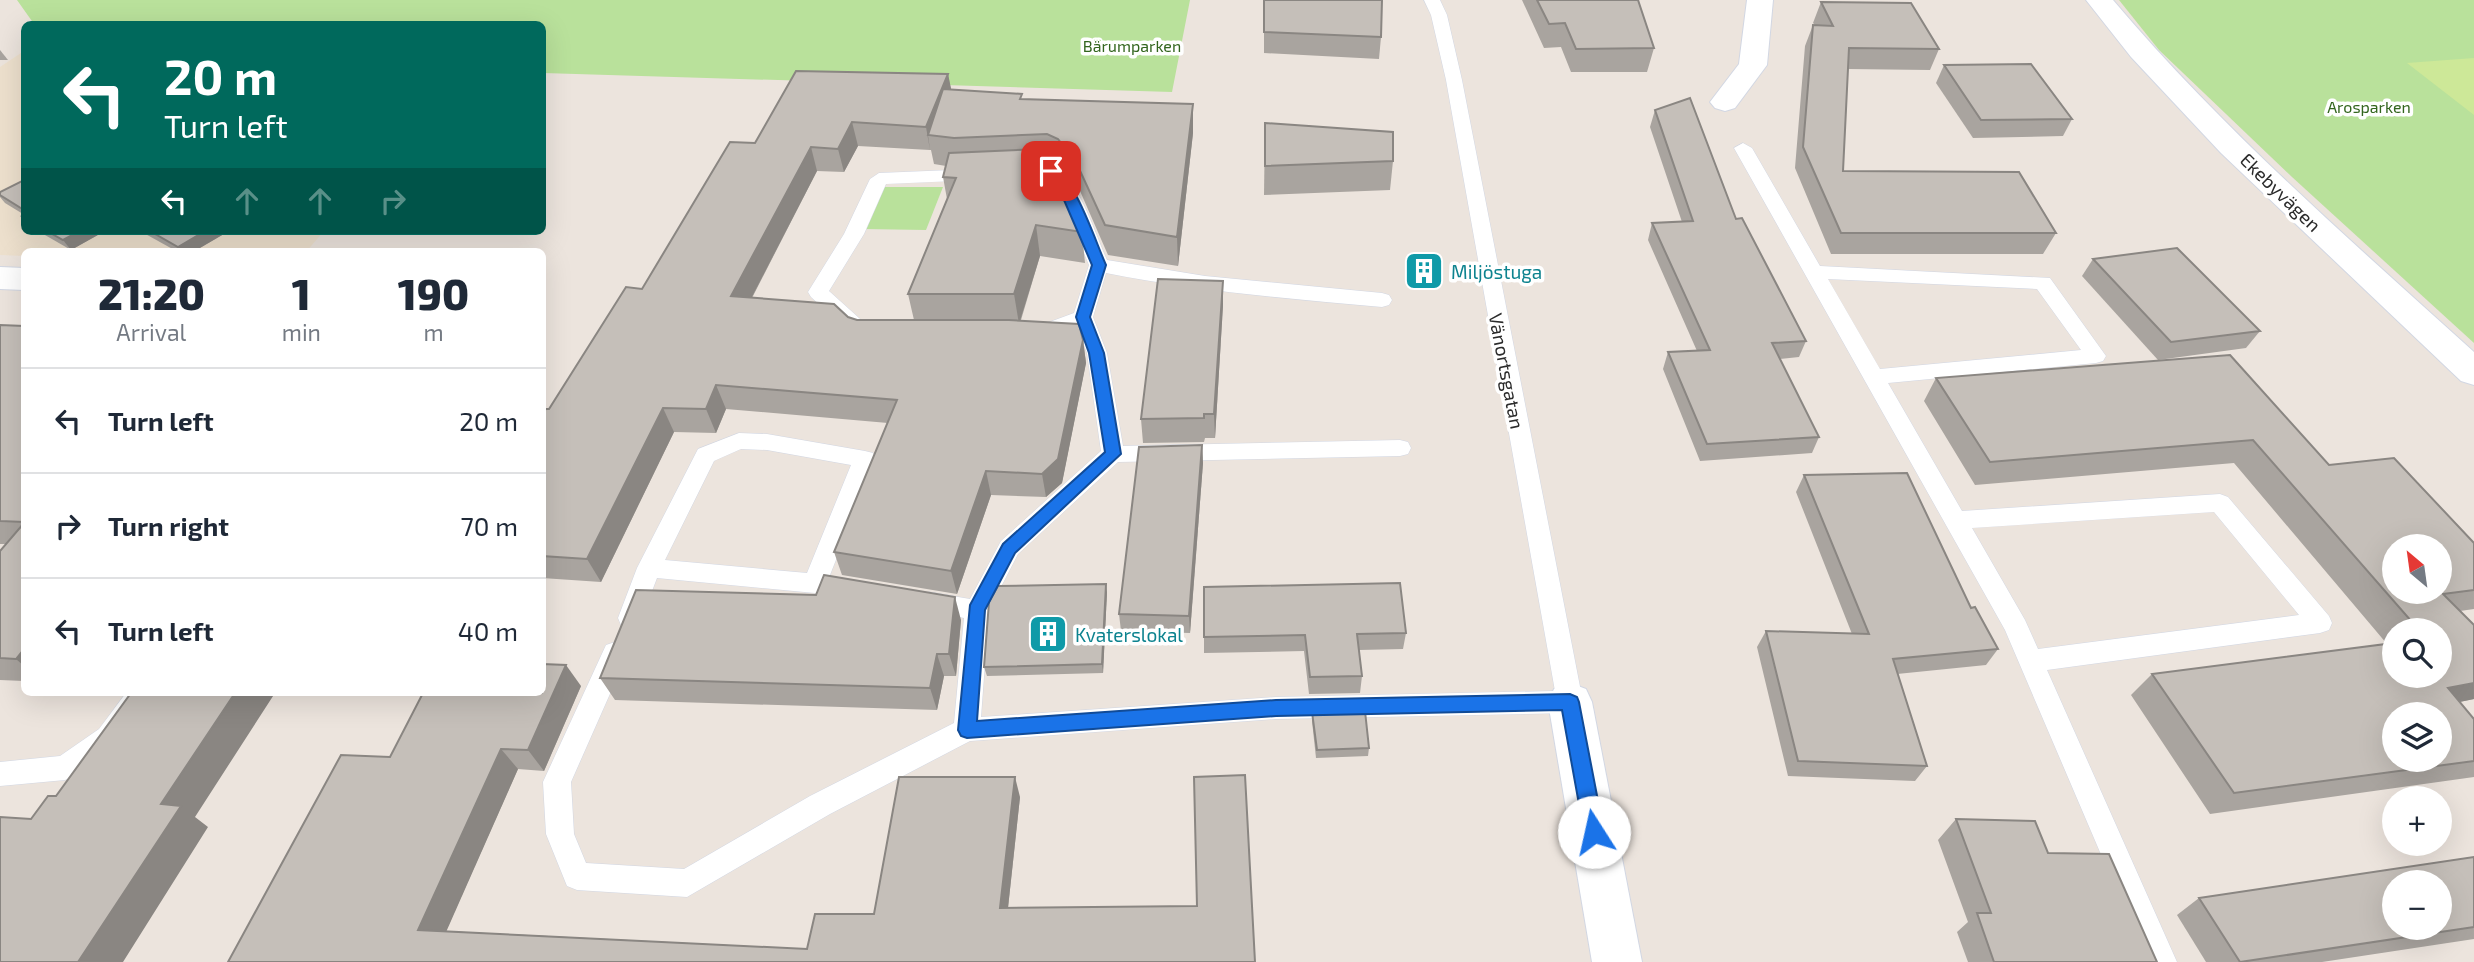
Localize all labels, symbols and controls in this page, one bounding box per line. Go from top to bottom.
park label: Bärumparken [1083,36,1181,55]
text: 20 m [164,46,277,105]
icon: left [49,49,140,140]
park label: Arosparken [2327,97,2411,116]
text: Turn left [164,106,288,144]
pin [1021,141,1081,201]
street label: Ekebyvägen [2236,148,2326,236]
icon: arrive [1032,152,1070,190]
icon: left [155,182,193,220]
icon: ahead [228,182,266,220]
icon: ahead [301,182,339,220]
icon: right [374,182,412,220]
building icon: Miljöstuga [1403,250,1445,292]
place label: Miljöstuga [1451,260,1542,283]
text: 21:20 [98,268,205,318]
text: 1 [292,268,311,318]
text: 190 [398,268,469,318]
street label: Vänortsgatan [1485,311,1529,431]
text: Arrival [116,318,186,346]
text: min [282,318,321,346]
text: m [423,318,444,346]
icon: left [49,402,87,440]
text: Turn left [108,405,214,436]
text: 20 m [459,405,518,436]
icon: right [49,507,87,545]
text: Turn right [108,510,229,541]
text: 70 m [460,510,518,541]
north arrow [2382,534,2452,604]
map controls [2382,534,2452,940]
icon: left [49,612,87,650]
building icon: Kvaterslokal [1027,613,1069,655]
text: Turn left [108,615,214,646]
text: 40 m [458,615,518,646]
button: search [2382,618,2452,688]
place label: Kvaterslokal [1075,623,1183,646]
button: layers [2382,702,2452,772]
button: + [2382,786,2452,856]
position arrow [1557,795,1631,869]
button: − [2382,870,2452,940]

